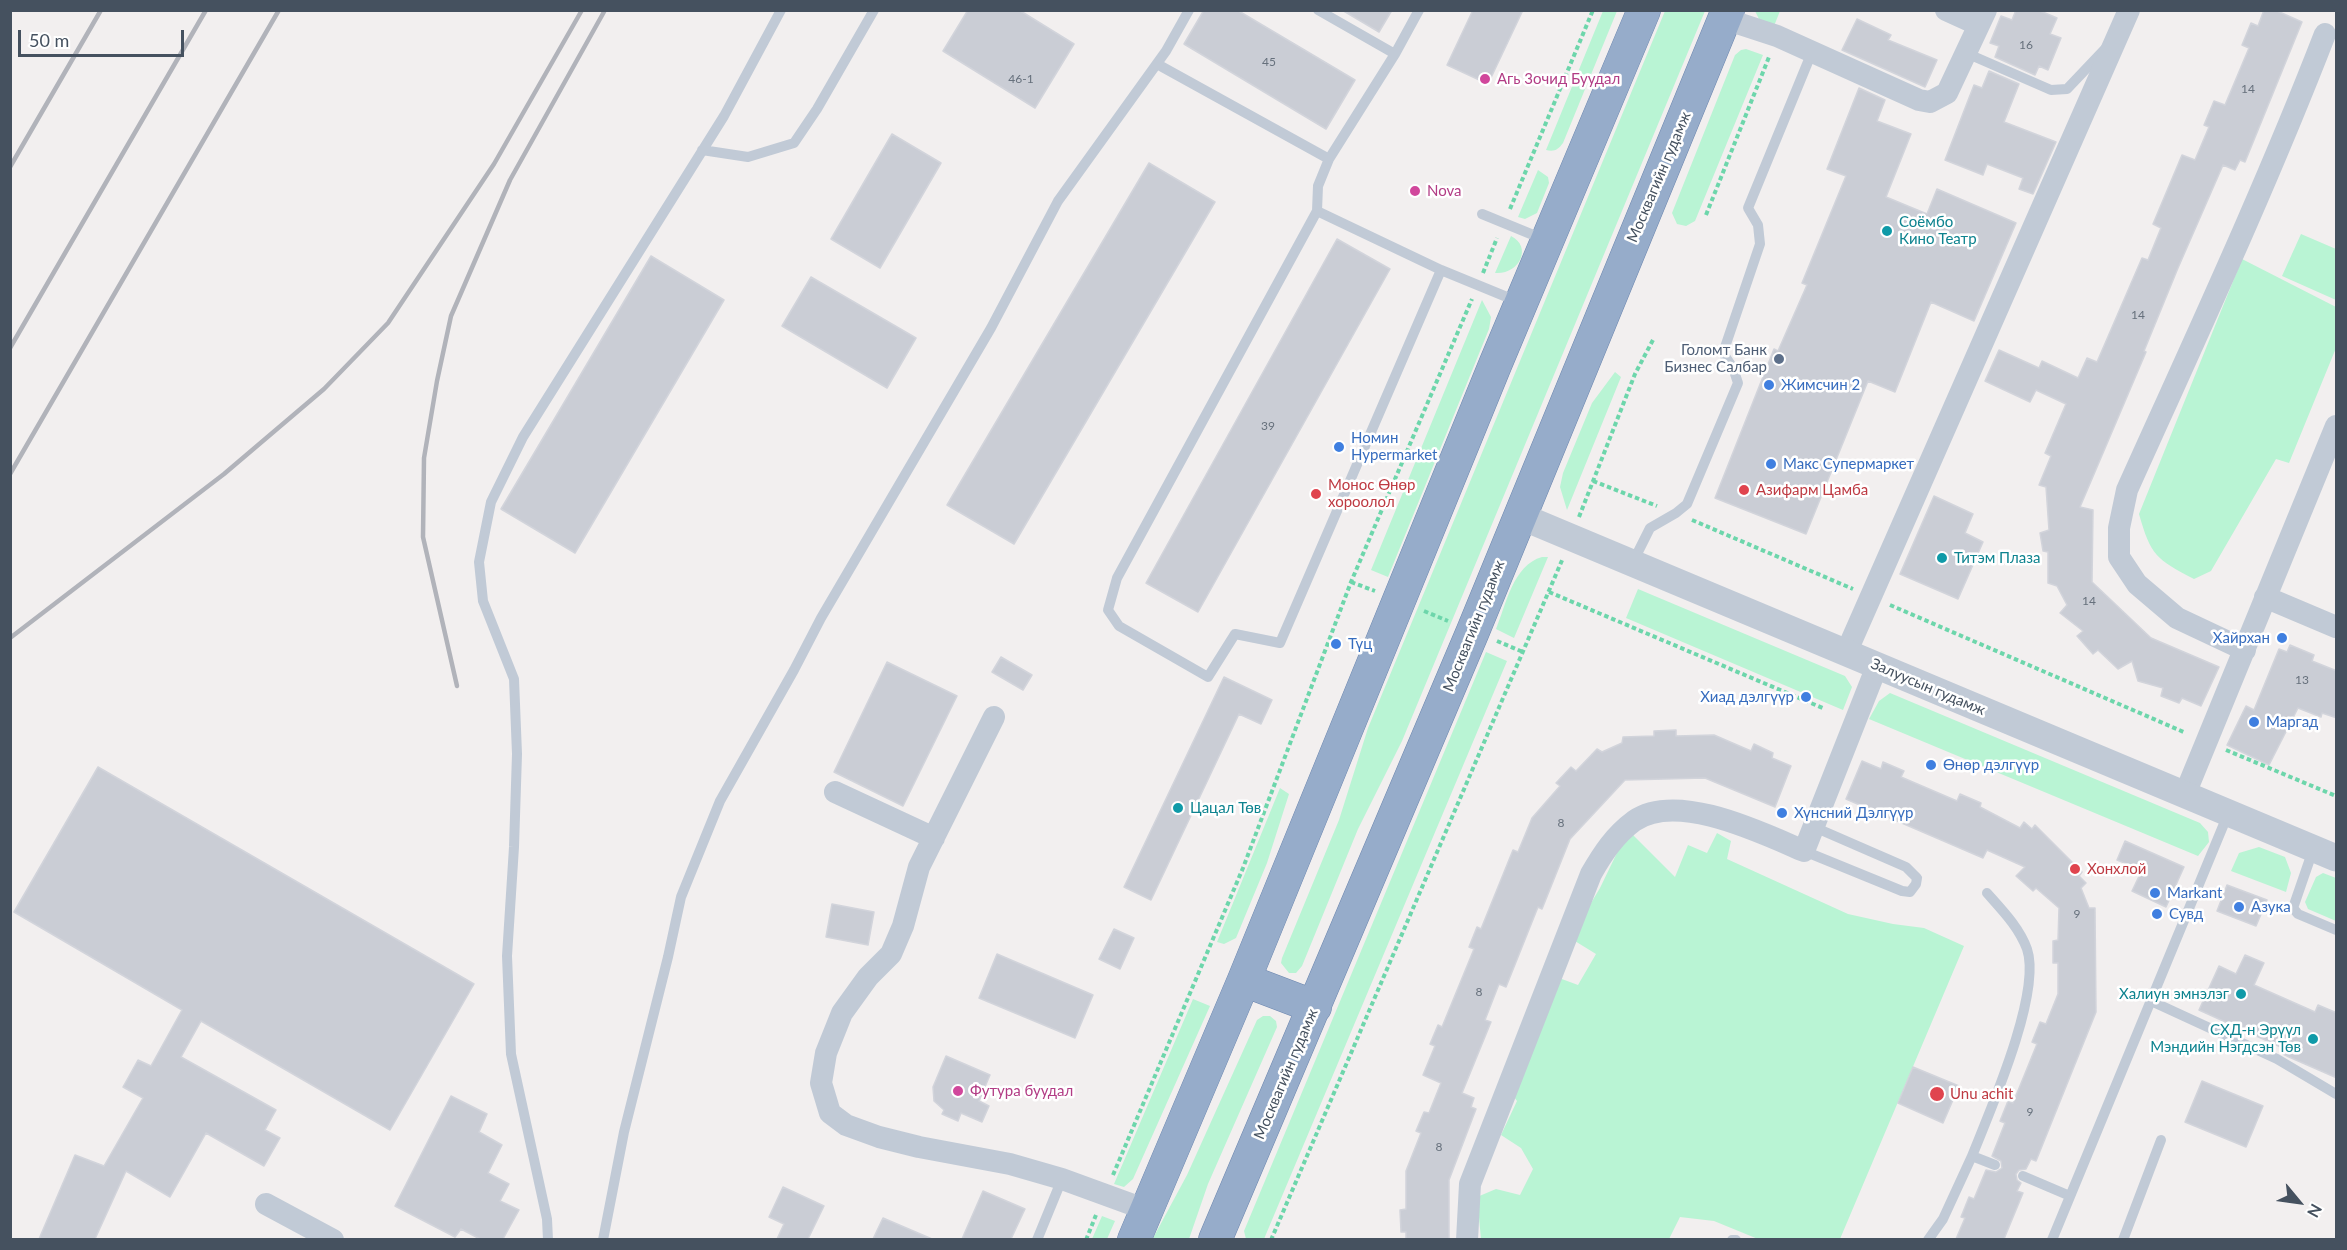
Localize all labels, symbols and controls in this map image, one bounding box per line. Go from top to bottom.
scale bar [21,18,188,56]
text: 50 m [29,29,69,51]
house number: 16 [2019,38,2033,52]
house number: 45 [1262,55,1276,69]
place label: Агь 3очид Буудал [1497,70,1620,88]
house number: 46-1 [1008,72,1034,86]
marker: Агь 3очид Буудал [1478,72,1492,86]
house number: 14 [2241,82,2255,96]
street label: Москвагийн гудамж [1623,109,1695,245]
place label: Nova [1427,182,1462,200]
marker: Nova [1408,184,1422,198]
place label: Соёмбо Кино Театр [1899,213,1977,248]
marker: Соёмбо Кино Театр [1880,224,1894,238]
house number: 14 [2131,308,2145,322]
place label: Голомт Банк Бизнес Салбар [1664,341,1767,376]
marker: Голомт Банк Бизнес Салбар [1772,352,1786,366]
place label: Жимсчин 2 [1781,376,1860,394]
marker: Жимсчин 2 [1762,378,1776,392]
house number: 39 [1261,419,1275,433]
place label: Номин Hyрermarket [1351,429,1437,464]
marker: Номин Hyрermarket [1332,440,1346,454]
place label: Макс Супермаркет [1783,455,1914,473]
marker: Макс Супермаркет [1764,457,1778,471]
place label: Монос Өнөр хороолол [1328,476,1415,511]
place label: Азифарм Цамба [1756,481,1868,499]
marker: Азифарм Цамба [1737,483,1751,497]
marker: Монос Өнөр хороолол [1309,487,1323,501]
place label: Титэм Плаза [1954,549,2040,567]
marker: Титэм Плаза [1935,551,1949,565]
street label: Москвагийн гудамж [1439,558,1509,694]
house number: 14 [2082,594,2096,608]
place label: Хайрхан [2213,629,2270,647]
marker: Хайрхан [2275,631,2289,645]
place label: Түц [1348,635,1372,653]
marker: Түц [1329,637,1343,651]
street label: Залуусын гудамж [1868,655,1988,719]
house number: 13 [2295,673,2309,687]
place label: Хиад дэлгүүр [1700,688,1794,706]
marker: Хиад дэлгүүр [1799,690,1813,704]
place label: Маргад [2266,713,2318,731]
marker: Маргад [2247,715,2261,729]
place label: Өнөр дэлгүүр [1943,756,2039,774]
marker: Өнөр дэлгүүр [1924,758,1938,772]
place label: Цацал Төв [1190,799,1261,817]
marker: Цацал Төв [1171,801,1185,815]
place label: Хүнсний Дэлгүүр [1794,804,1913,822]
marker: Хүнсний Дэлгүүр [1775,806,1789,820]
house number: 8 [1558,816,1564,830]
place label: Хонхлой [2087,860,2146,878]
marker: Хонхлой [2068,862,2082,876]
place label: Markant [2167,884,2222,902]
marker: Markant [2148,886,2162,900]
place label: Азука [2251,898,2291,916]
marker: Азука [2232,900,2246,914]
place label: Сувд [2169,905,2203,923]
house number: 9 [2074,907,2080,921]
marker: Сувд [2150,907,2164,921]
house number: 8 [1476,985,1482,999]
place label: Халиун эмнэлэг [2119,985,2229,1003]
marker: Халиун эмнэлэг [2234,987,2248,1001]
street label: Москвагийн гудамж [1250,1006,1322,1142]
place label: СХД-н Эрүүл Мэндийн Нэгдсэн Төв [2150,1021,2301,1056]
marker: СХД-н Эрүүл Мэндийн Нэгдсэн Төв [2306,1032,2320,1046]
place label: Футура буудал [970,1082,1073,1100]
marker: Футура буудал [951,1084,965,1098]
marker: Unu achit [1928,1085,1946,1103]
place label: Unu achit [1950,1085,2013,1103]
house number: 9 [2027,1105,2033,1119]
house number: 8 [1436,1140,1442,1154]
north arrow [2269,1172,2329,1232]
text: N [2304,1201,2326,1221]

